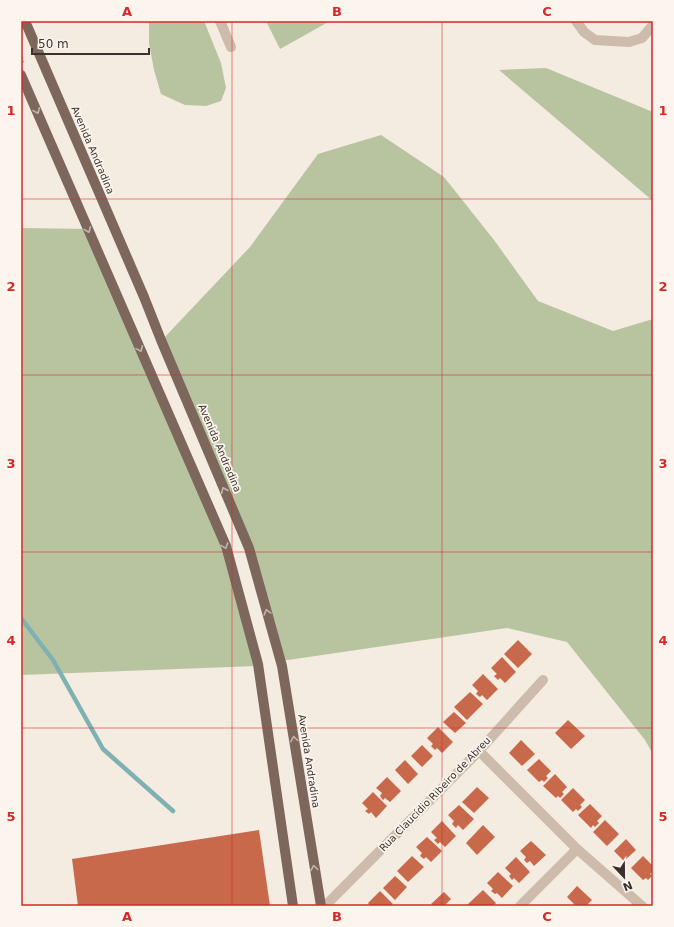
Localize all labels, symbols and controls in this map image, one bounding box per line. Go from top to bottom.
text: A [122,4,132,19]
text: B [332,4,342,19]
text: C [542,4,552,19]
scale bar [32,30,149,56]
text: 50 m [38,37,69,51]
text: 1 [6,103,16,118]
text: 1 [658,103,668,118]
street label: Avenida Andradina [69,104,117,196]
one-way arrow [32,107,40,114]
one-way arrow [84,226,92,233]
text: 2 [6,279,16,294]
text: 2 [658,279,668,294]
one-way arrow [135,345,143,353]
street label: Avenida Andradina [196,402,244,494]
text: 3 [6,456,16,471]
text: 3 [658,456,668,471]
one-way arrow [221,486,229,493]
one-way arrow [220,542,229,549]
one-way arrow [263,609,272,616]
text: 4 [6,633,16,648]
text: 4 [658,633,668,648]
street label: Avenida Andradina [296,713,322,809]
street label: Rua Claucídio Ribeiro de Abreu [377,735,493,853]
one-way arrow [290,736,298,742]
text: 5 [6,809,16,824]
text: 5 [658,809,668,824]
north arrow [604,857,644,897]
one-way arrow [311,864,319,871]
text: N [621,878,634,894]
text: A [122,909,132,924]
text: B [332,909,342,924]
text: C [542,909,552,924]

